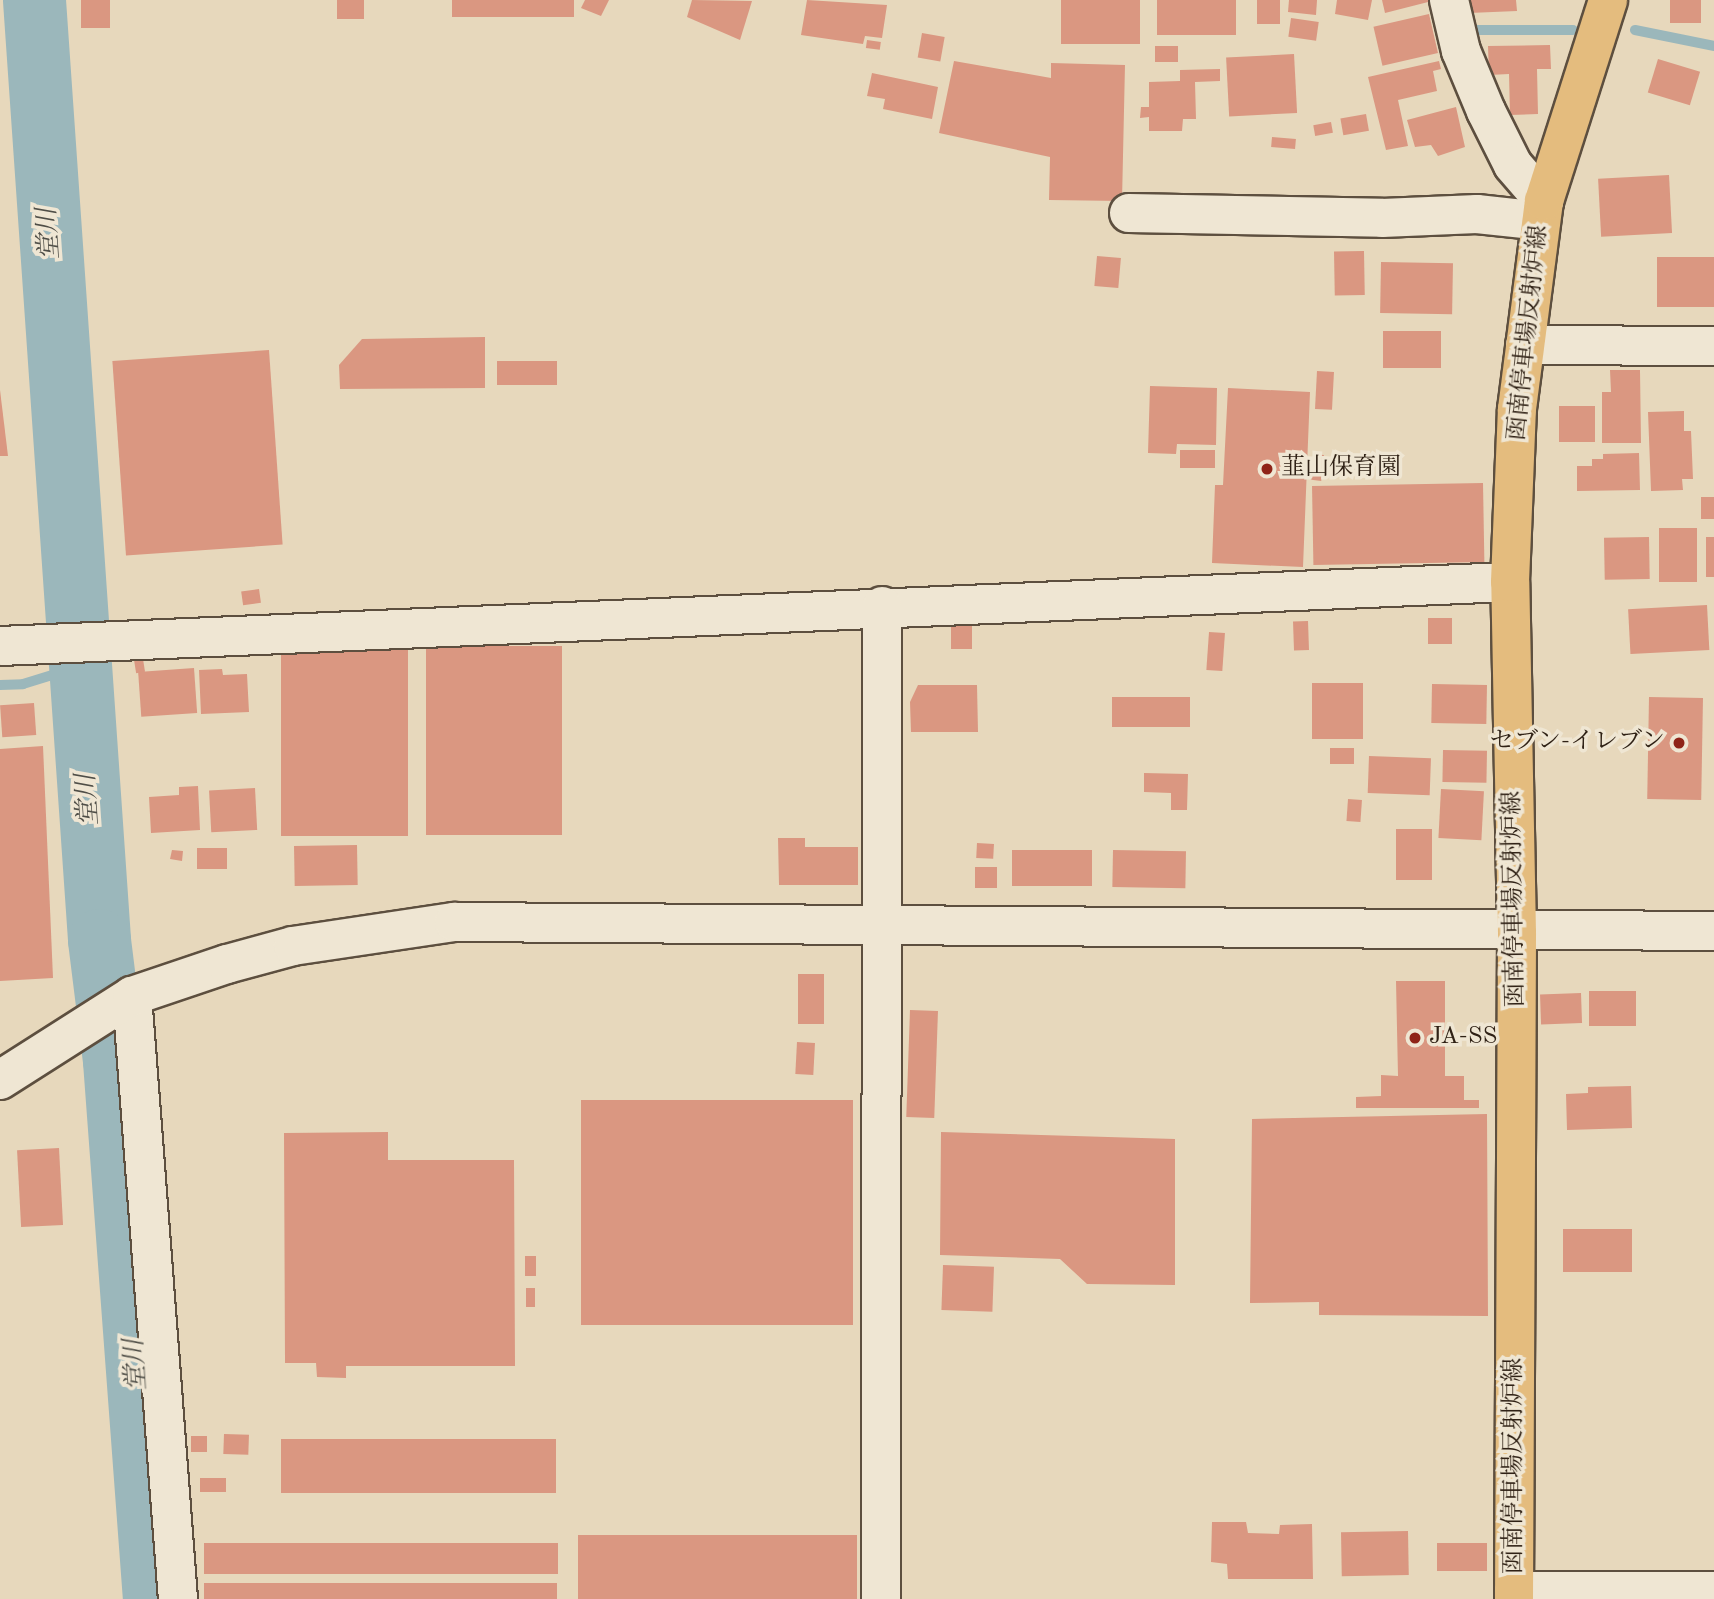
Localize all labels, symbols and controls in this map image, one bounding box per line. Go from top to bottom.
water label: 堂川 [33,207,67,261]
street label: 函南停車場反射炉線 [1503,224,1555,442]
place label: 韮山保育園 [1281,455,1401,483]
marker: 韮山保育園 [1259,461,1275,477]
place label: セブン-イレブン [1488,729,1665,757]
marker: セブン-イレブン [1671,735,1687,751]
water label: 堂川 [72,773,106,827]
street label: 函南停車場反射炉線 [1499,791,1531,1007]
place label: JA-SS [1429,1024,1497,1052]
marker: JA-SS [1407,1030,1423,1046]
water label: 堂川 [120,1338,154,1392]
street label: 函南停車場反射炉線 [1501,1358,1529,1574]

